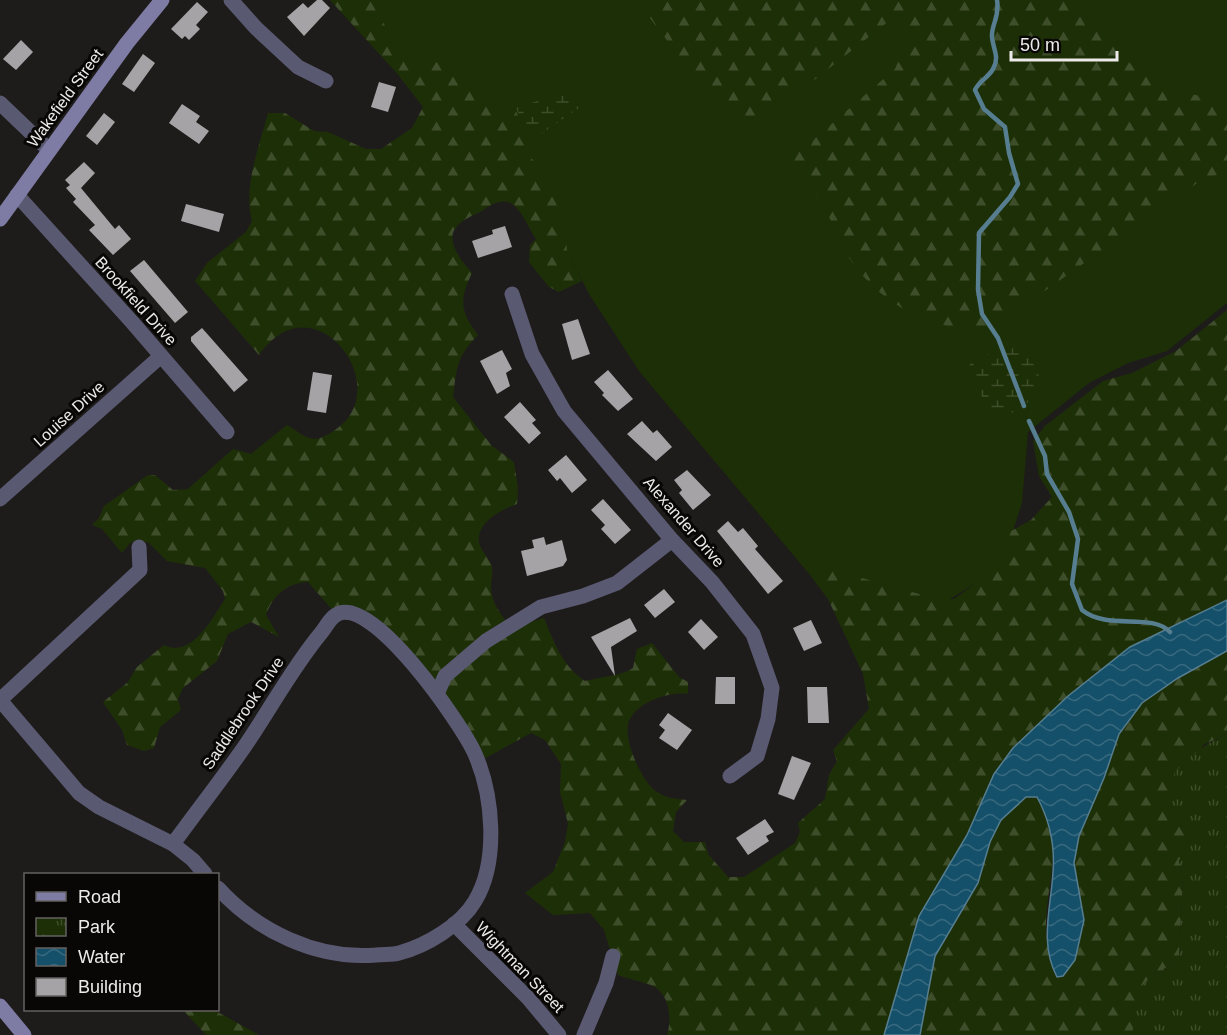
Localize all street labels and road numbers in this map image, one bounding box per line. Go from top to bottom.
street label: Wakefield Street [24,45,107,150]
street label: Brookfield Drive [92,253,180,349]
street label: Louise Drive [30,378,108,450]
street label: Alexander Drive [640,473,728,571]
street label: Saddlebrook Drive [199,654,287,772]
street label: Wightman Street [472,918,568,1016]

